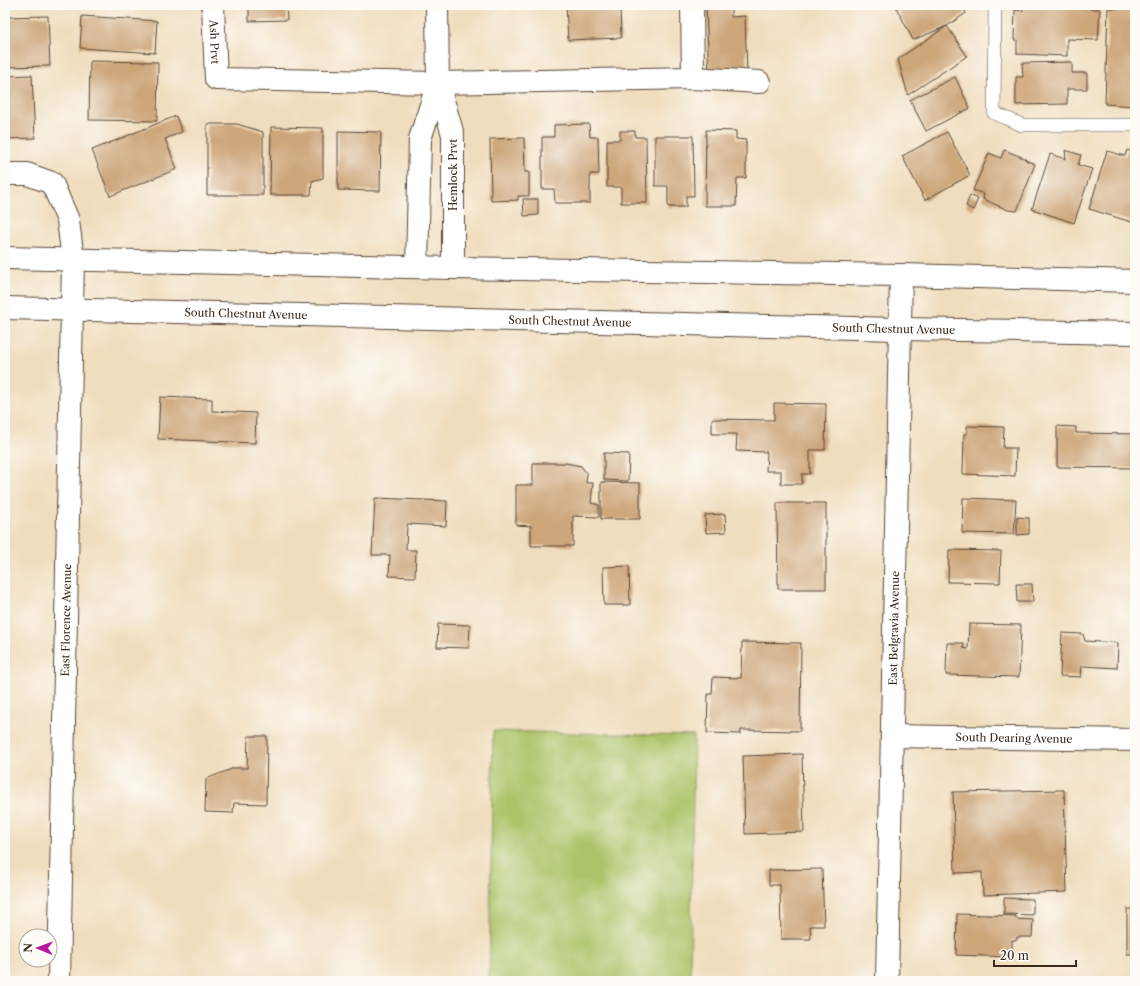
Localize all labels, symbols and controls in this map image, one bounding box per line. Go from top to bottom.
street label: Ash Prvt [207,18,222,65]
street label: Hemlock Prvt [446,139,460,211]
street label: South Chestnut Avenue [184,305,308,322]
street label: South Chestnut Avenue [508,313,632,330]
street label: South Chestnut Avenue [832,320,955,337]
street label: East Florence Avenue [58,563,74,677]
street label: East Belgravia Avenue [886,571,902,686]
street label: South Dearing Avenue [955,730,1073,746]
north arrow [18,928,58,968]
text: N [21,942,35,953]
scale bar [994,942,1076,968]
text: 20 m [1000,948,1029,963]

